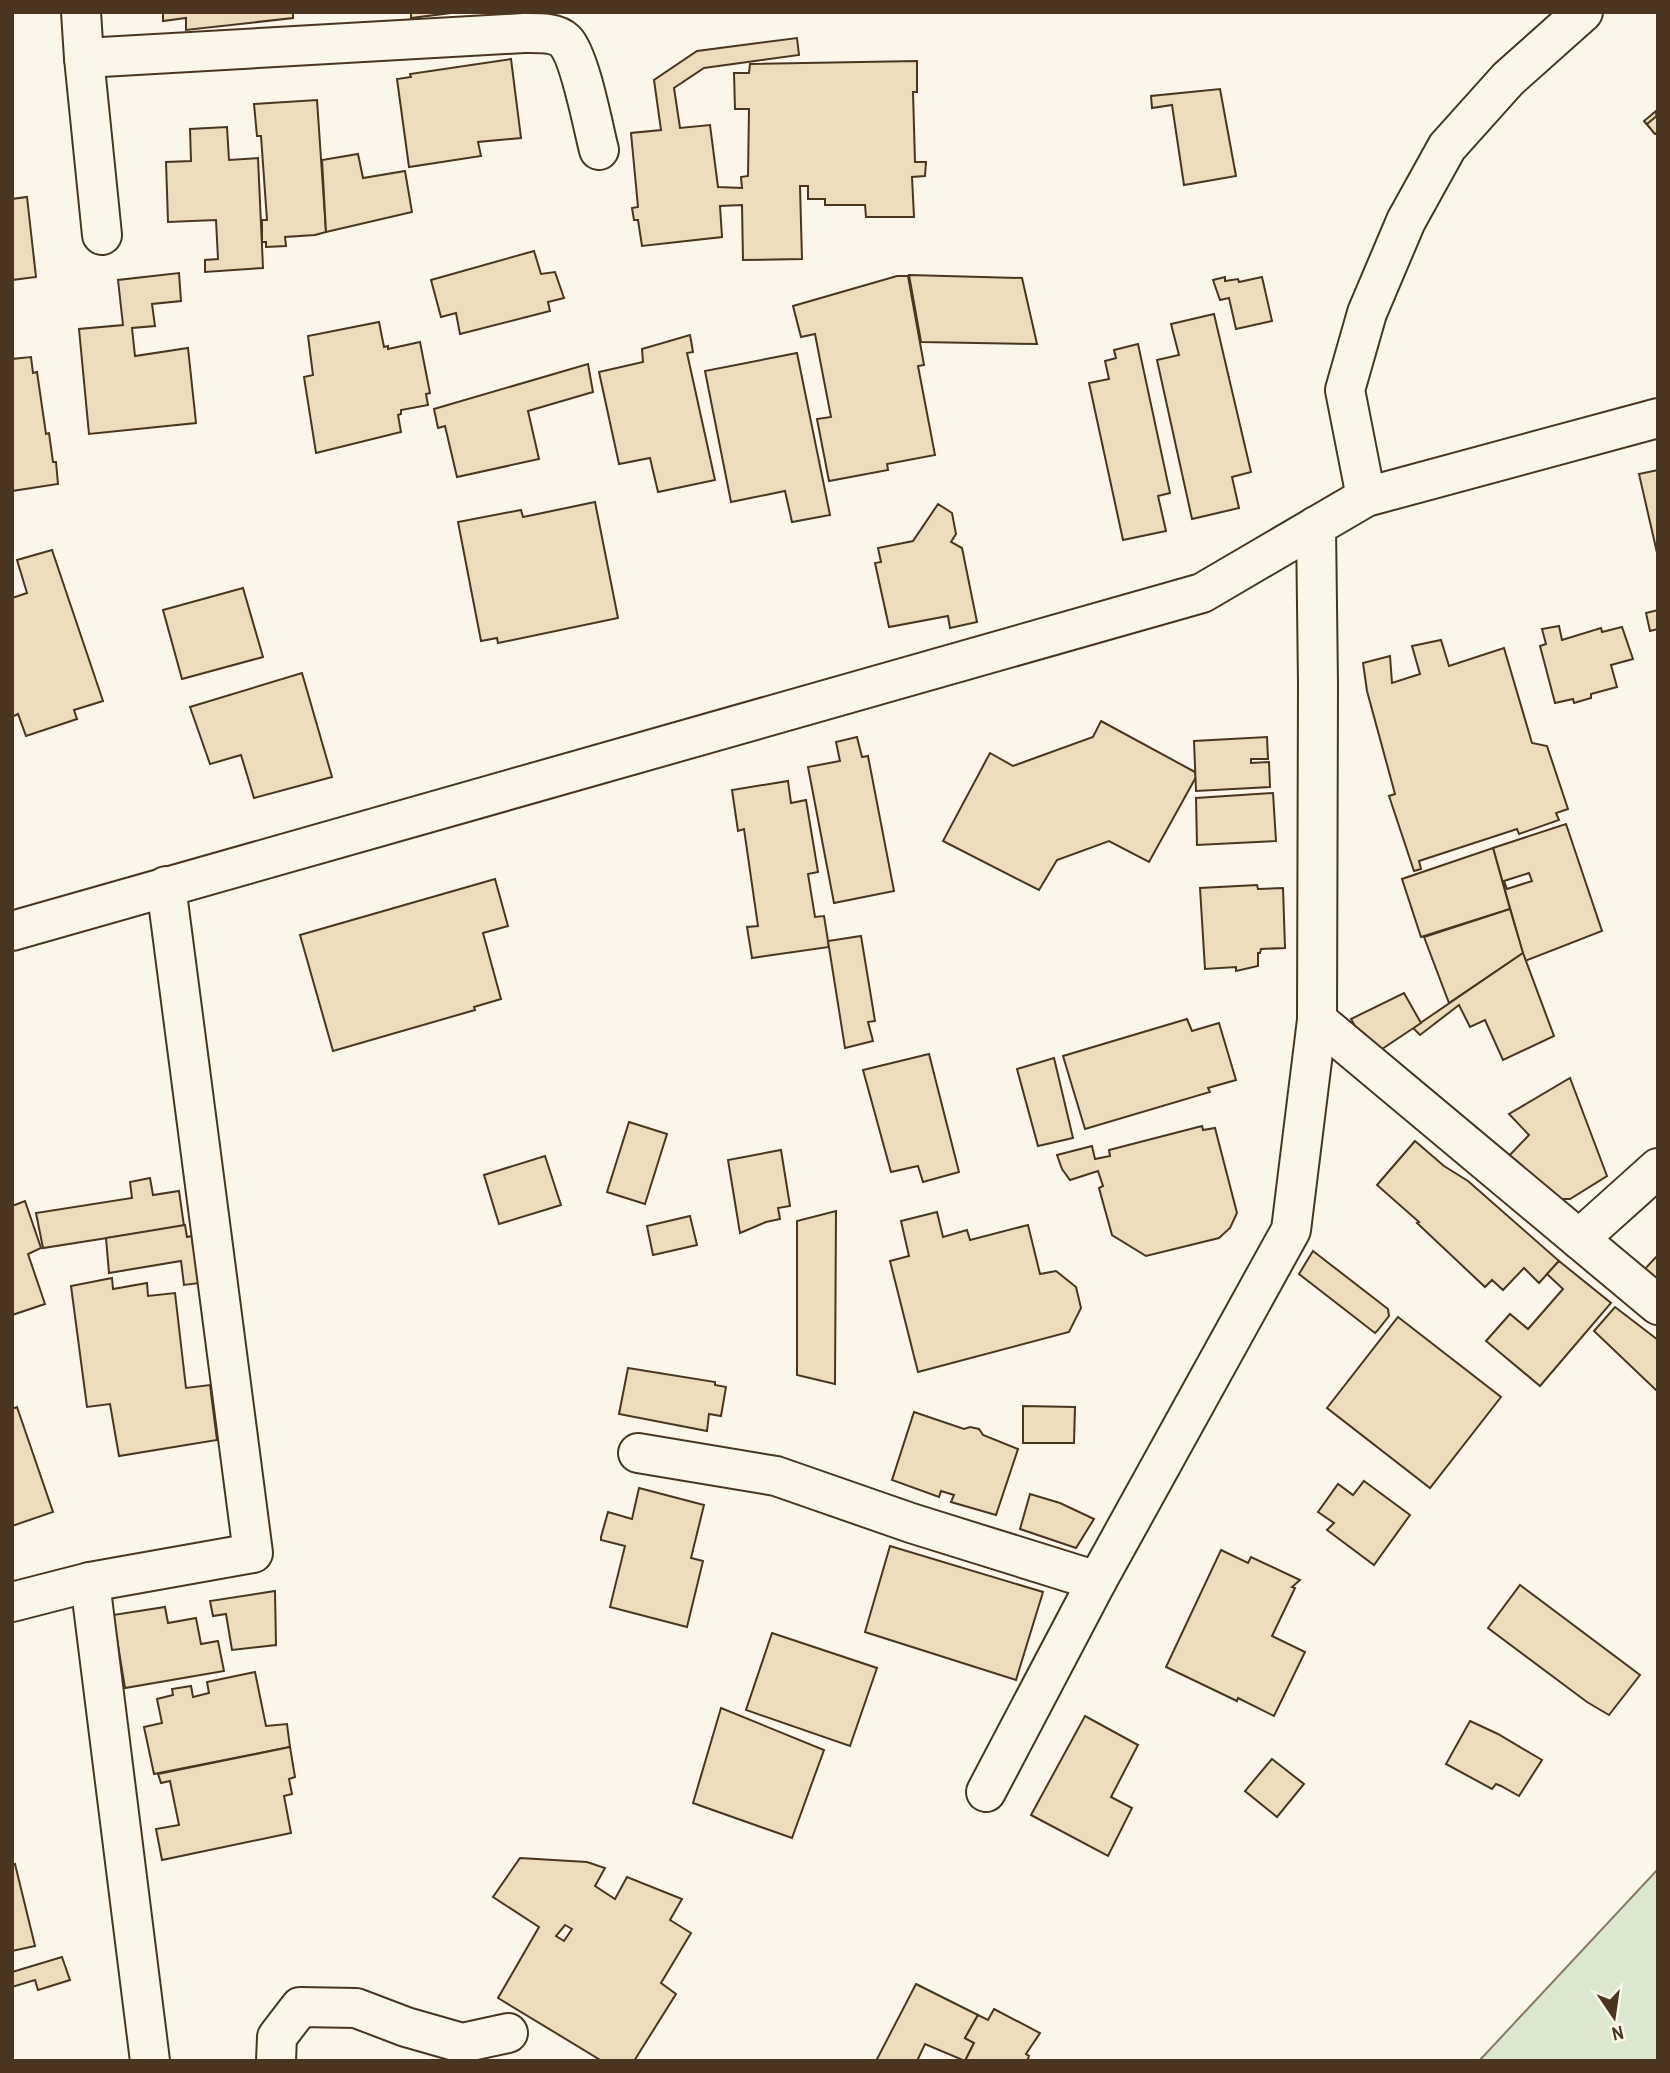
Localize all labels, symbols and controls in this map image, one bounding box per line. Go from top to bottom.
north arrow [1579,1982,1649,2052]
text: N [1609,2020,1626,2047]

